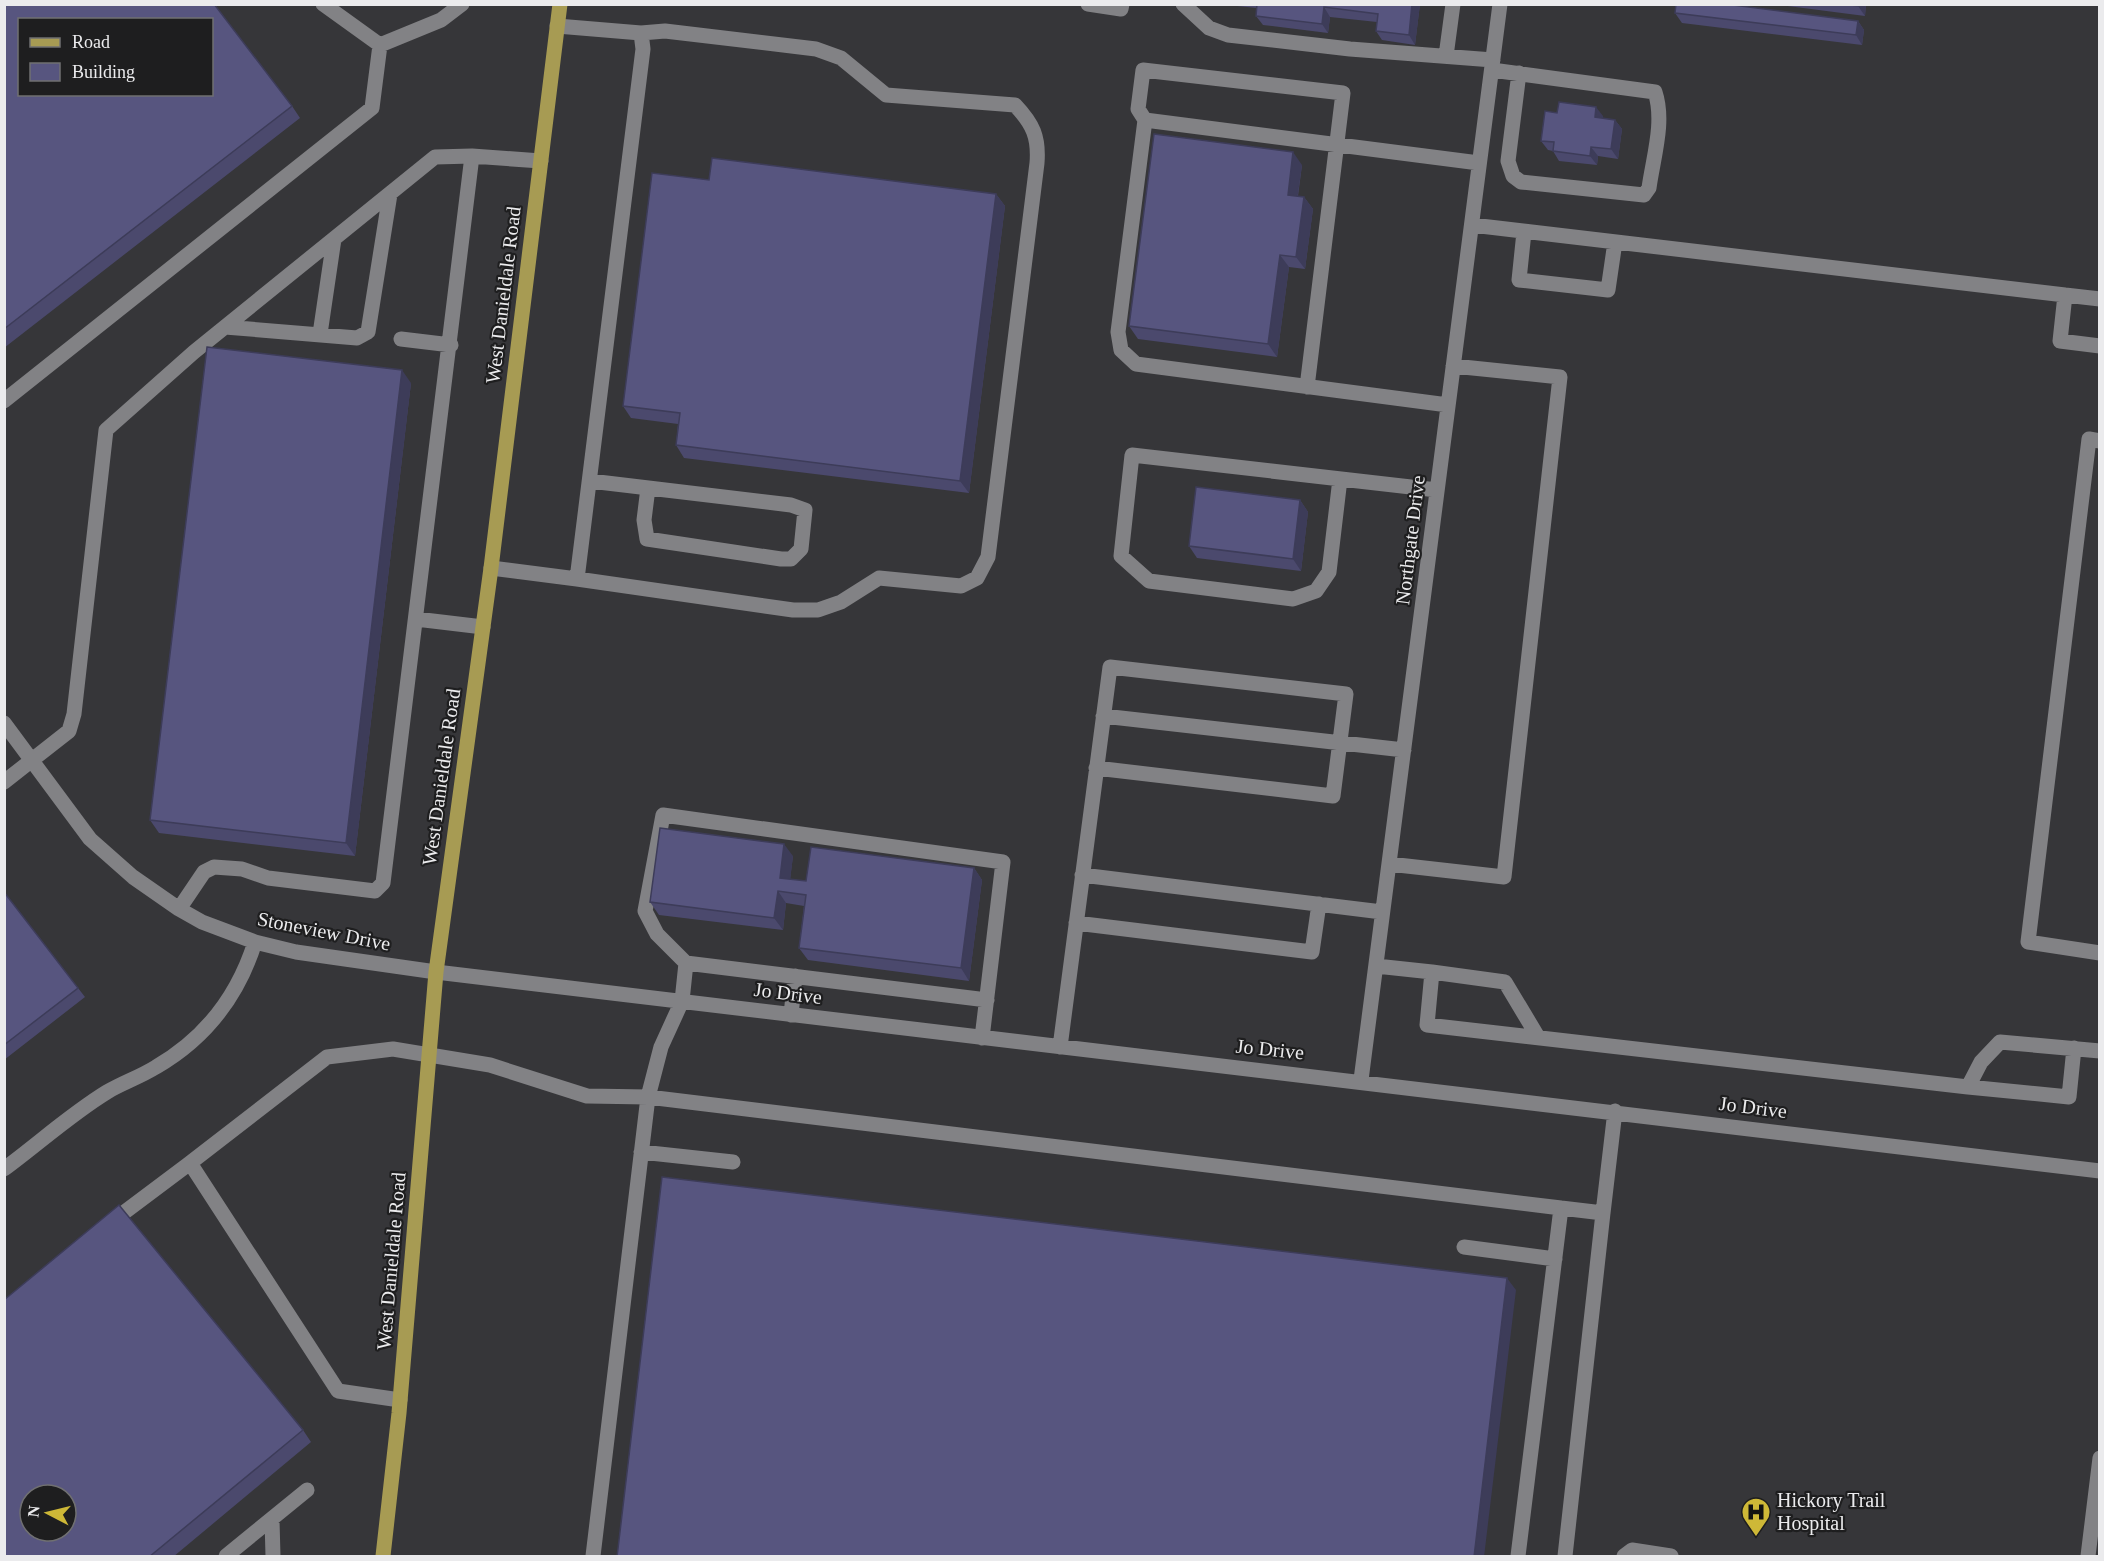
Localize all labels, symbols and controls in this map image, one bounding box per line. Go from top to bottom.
legend [18,18,213,96]
text: Road [72,32,110,52]
text: Building [72,62,135,82]
street label: West Danieldale Road [481,205,525,385]
street label: Northgate Drive [1391,474,1430,606]
street label: West Danieldale Road [418,687,464,867]
street label: Stoneview Drive [256,907,392,955]
street label: Jo Drive [753,978,823,1008]
street label: Jo Drive [1235,1034,1305,1064]
street label: Jo Drive [1718,1092,1788,1122]
street label: West Danieldale Road [372,1171,410,1351]
north arrow [18,1483,78,1543]
place label: Hickory Trail Hospital [1777,1489,1886,1535]
hospital icon: Hickory Trail Hospital [1740,1496,1772,1538]
text: N [24,1504,43,1518]

